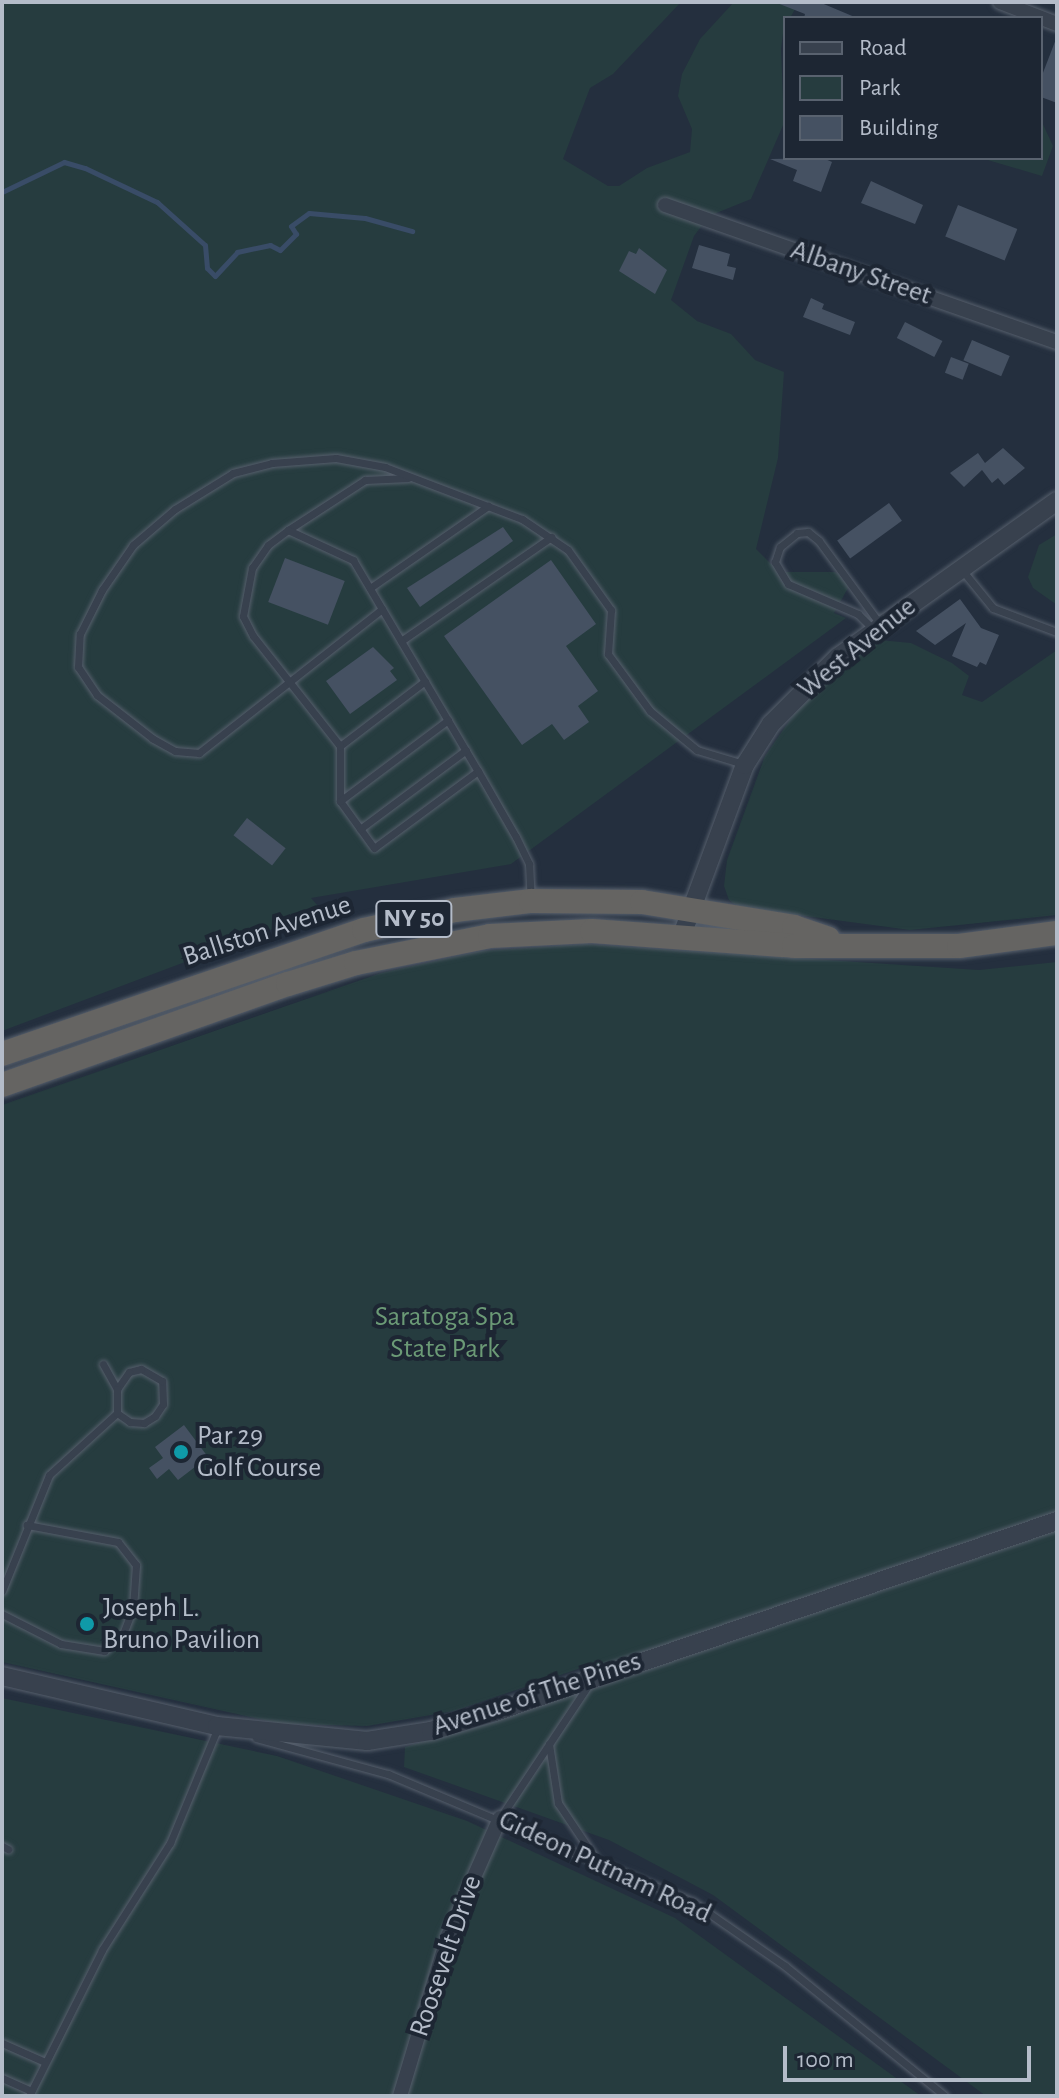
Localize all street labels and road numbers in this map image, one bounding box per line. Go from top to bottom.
street label: Albany Street [786,233,936,313]
street label: West Avenue [791,590,923,706]
street label: Ballston Avenue [179,888,355,974]
road number: NY 50 [374,897,454,941]
street label: Avenue of The Pines [429,1644,645,1744]
street label: Gideon Putnam Road [493,1803,717,1931]
street label: Roosevelt Drive [403,1871,489,2041]

